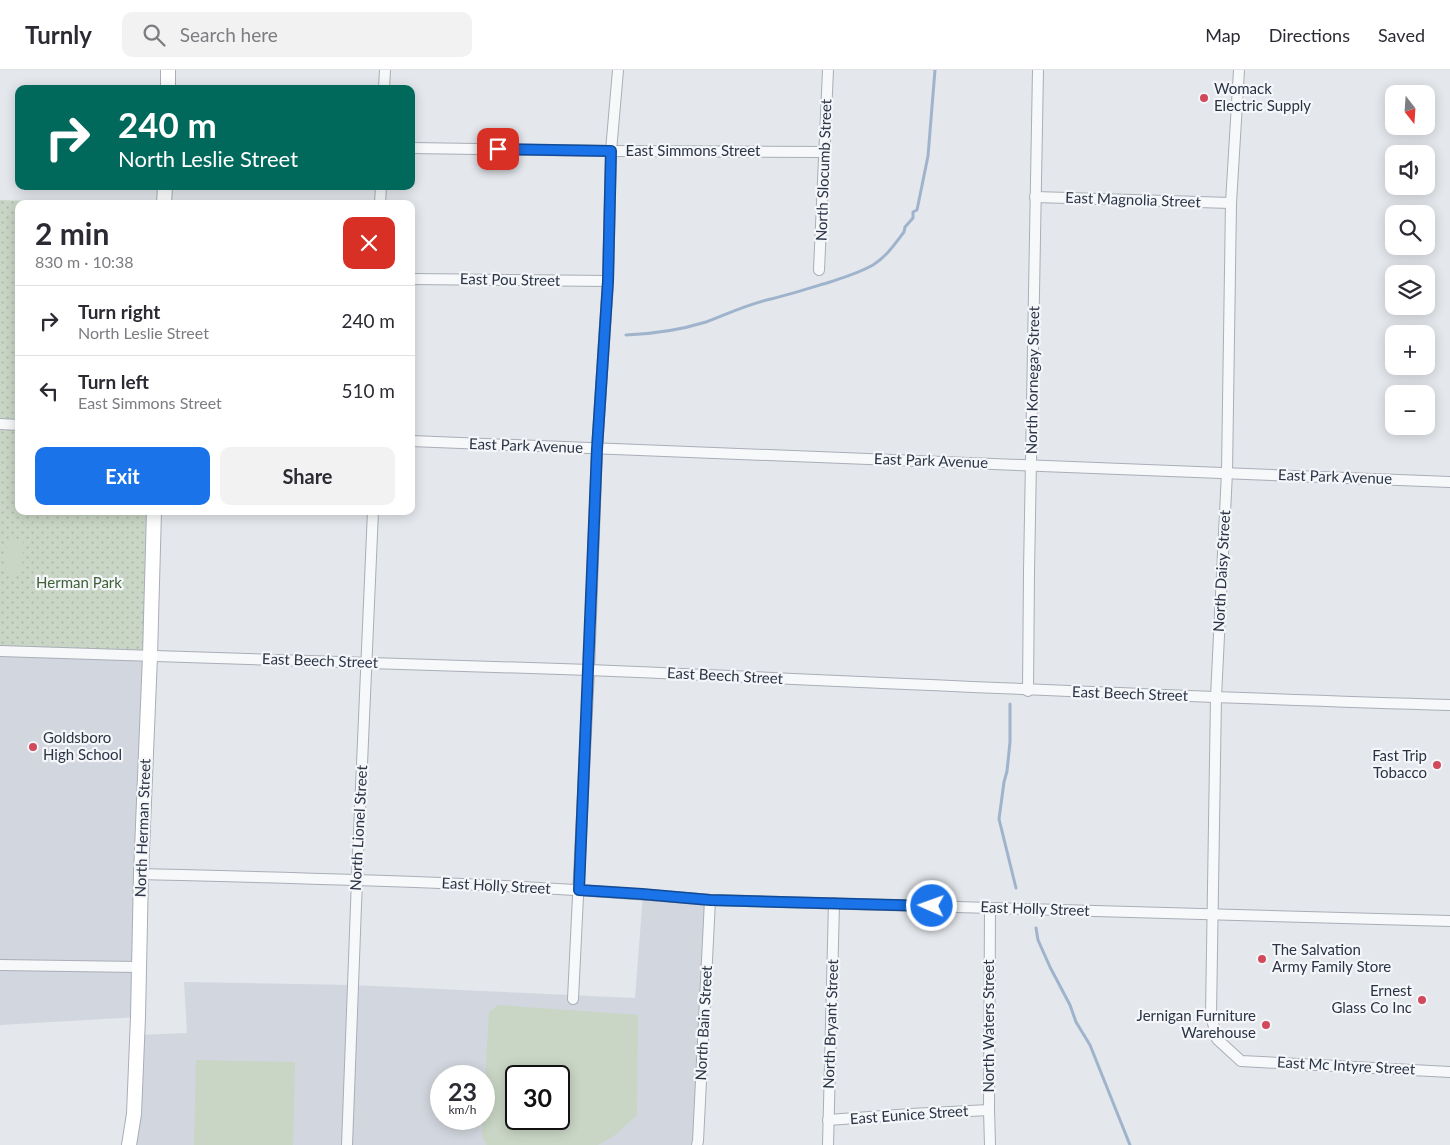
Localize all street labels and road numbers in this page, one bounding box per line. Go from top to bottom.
street label: North Slocumb Street [812,98,835,241]
street label: East Simmons Street [626,141,761,159]
street label: East Magnolia Street [1065,188,1202,210]
street label: East Pou Street [460,269,561,289]
street label: North Kornegay Street [1022,305,1042,454]
street label: East Park Avenue [469,434,583,456]
street label: East Park Avenue [874,449,988,471]
street label: East Park Avenue [1278,465,1392,487]
street label: North Daisy Street [1209,509,1233,632]
street label: East Beech Street [262,649,379,671]
street label: East Beech Street [667,663,784,687]
street label: East Beech Street [1072,682,1189,704]
street label: North Herman Street [131,758,153,898]
street label: North Lionel Street [346,764,370,891]
street label: East Holly Street [441,873,552,897]
street label: East Holly Street [980,897,1091,919]
street label: North Bryant Street [819,958,841,1089]
street label: North Waters Street [979,959,997,1093]
street label: North Bain Street [691,964,715,1081]
street label: East Mc Intyre Street [1277,1052,1416,1078]
street label: East Eunice Street [849,1101,969,1127]

